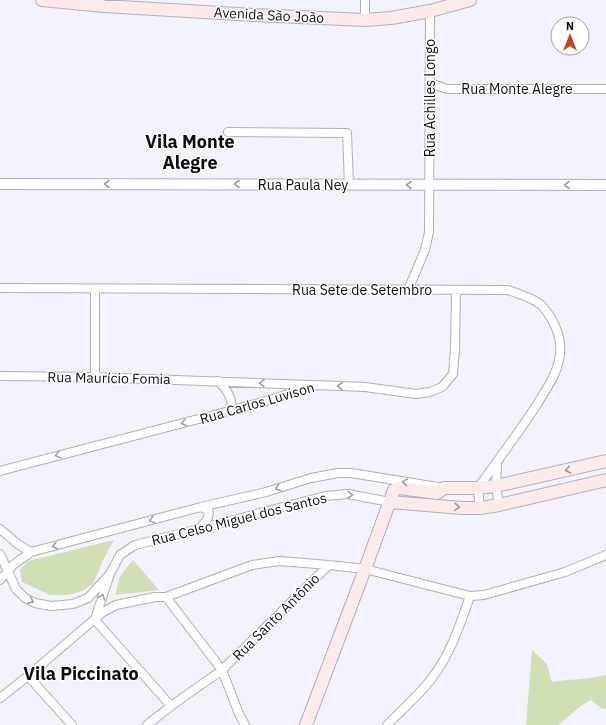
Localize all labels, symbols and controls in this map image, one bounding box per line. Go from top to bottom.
street label: Avenida São João [213,3,325,27]
north arrow [550,16,590,56]
text: N [566,19,574,33]
street label: Rua Achilles Longo [421,39,439,157]
street label: Rua Monte Alegre [461,80,573,98]
district label: Vila Monte Alegre [145,130,235,174]
street label: Rua Paula Ney [258,176,348,194]
one-way arrow [104,180,110,188]
one-way arrow [234,180,240,188]
one-way arrow [406,181,412,189]
one-way arrow [564,181,570,189]
street label: Rua Sete de Setembro [292,281,432,299]
street label: Rua Maurício Fomia [47,368,171,388]
street label: Rua Carlos Luvison [198,378,316,428]
one-way arrow [259,378,265,387]
one-way arrow [337,381,343,390]
one-way arrow [180,418,187,427]
one-way arrow [55,450,62,459]
one-way arrow [565,465,571,473]
one-way arrow [402,478,409,487]
one-way arrow [275,483,282,492]
street label: Rua Celso Miguel dos Santos [150,488,329,550]
one-way arrow [347,491,353,500]
one-way arrow [453,503,460,512]
one-way arrow [149,515,156,524]
one-way arrow [52,541,58,549]
street label: Rua Santo Antônio [229,569,324,664]
one-way arrow [98,594,106,601]
one-way arrow [27,596,34,603]
district label: Vila Piccinato [23,662,139,685]

